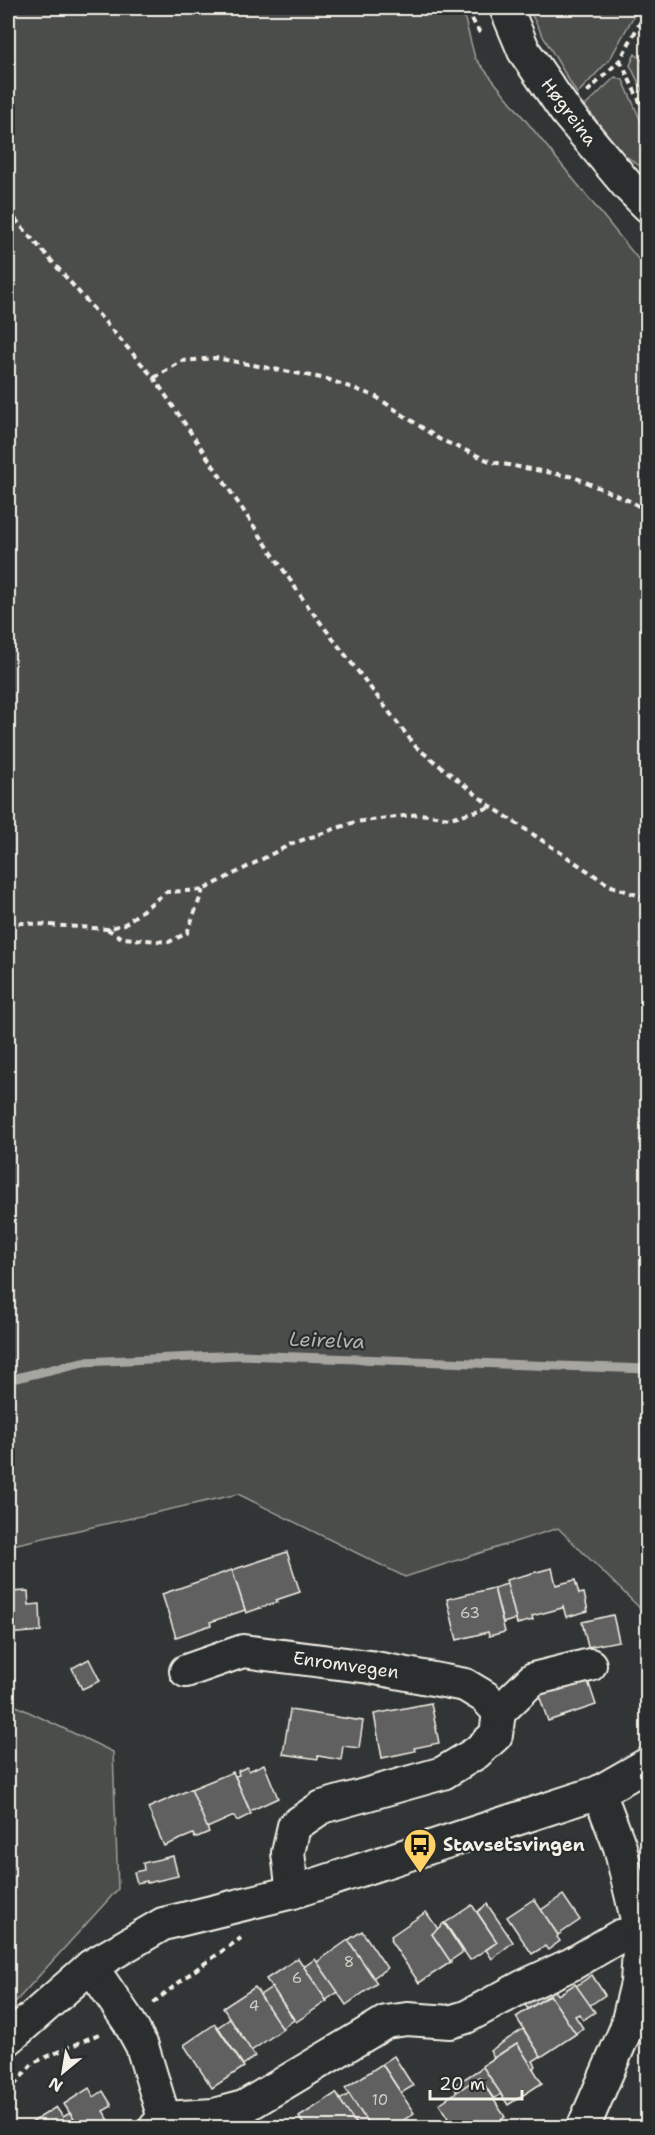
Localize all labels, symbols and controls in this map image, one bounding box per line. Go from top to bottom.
street label: Høgreina [536,73,602,151]
water label: Leirelva [289,1326,365,1354]
house number: 63 [460,1603,480,1623]
street label: Enromvegen [292,1646,400,1684]
bus stop icon: Stavsetsvingen [402,1827,438,1874]
place label: Stavsetsvingen [443,1833,585,1857]
house number: 8 [344,1952,354,1972]
house number: 6 [292,1968,302,1988]
house number: 4 [249,1996,259,2016]
north arrow [33,2042,93,2102]
scale bar [430,2063,522,2101]
text: N [45,2072,66,2097]
text: 20 m [439,2072,485,2096]
house number: 10 [372,2090,388,2110]

